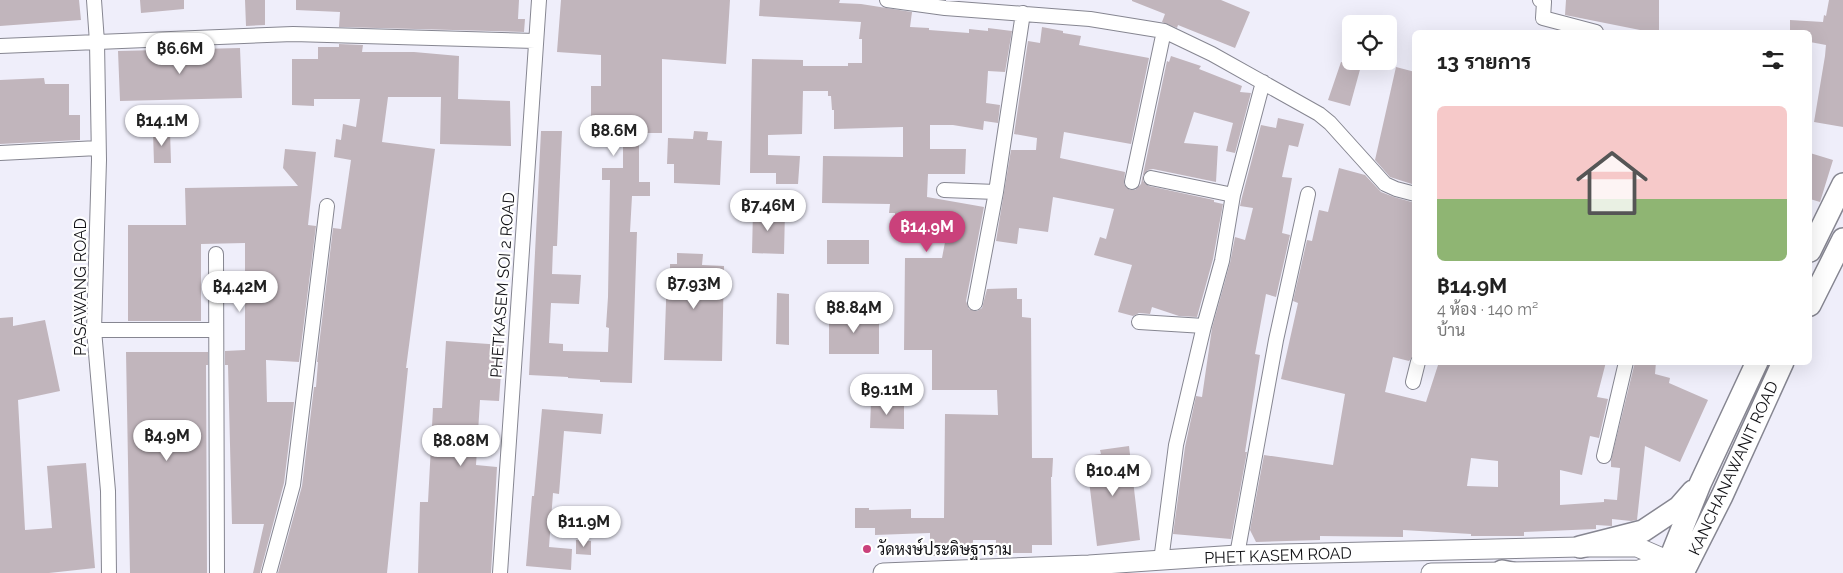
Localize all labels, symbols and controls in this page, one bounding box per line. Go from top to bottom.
map controls [1342,15,1397,70]
button: locate [1342,15,1397,70]
pin: ฿6.6M [145,32,215,75]
text: ฿6.6M [157,39,203,58]
icon: filters [1759,46,1787,74]
text: 13 รายการ [1437,49,1531,74]
pin: ฿14.1M [121,104,203,147]
text: ฿14.1M [136,111,188,130]
pin: ฿8.6M [579,114,649,157]
text: ฿8.6M [591,121,637,140]
icon: home [1567,138,1657,228]
pin: ฿7.46M [727,190,809,232]
street label: PHETKASEM SOI 2 ROAD [487,191,518,379]
text: ฿7.46M [741,196,795,215]
pin: ฿14.9M [886,210,968,253]
text: ฿14.9M [900,217,954,236]
street label: PASAWANG ROAD [71,218,90,356]
pin: ฿7.93M [653,268,735,310]
pin: ฿4.42M [199,270,281,313]
text: ฿14.9M [1437,273,1507,298]
text: ฿7.93M [667,274,721,293]
text: ฿4.42M [213,277,267,296]
pin: ฿8.84M [813,292,895,334]
text: ฿8.84M [826,298,882,317]
text: 4 ห้อง · 140 m² [1437,300,1538,319]
text: บ้าน [1437,321,1465,340]
pin: ฿9.11M [846,374,928,416]
street label: KANCHANAWANIT ROAD [1685,378,1782,558]
text: ฿9.11M [861,380,913,399]
pin: ฿4.9M [132,420,202,462]
pin: ฿8.08M [420,424,502,467]
text: ฿4.9M [144,426,190,445]
text: ฿8.08M [433,431,489,450]
pin: ฿10.4M [1072,454,1154,497]
text: ฿10.4M [1086,461,1140,480]
pin: ฿11.9M [543,506,625,548]
text: ฿11.9M [558,512,610,531]
place label: วัดหงษ์ประดิษฐาราม [877,537,1012,560]
marker: วัดหงษ์ประดิษฐาราม [861,543,873,555]
street label: PHET KASEM ROAD [1204,543,1352,568]

